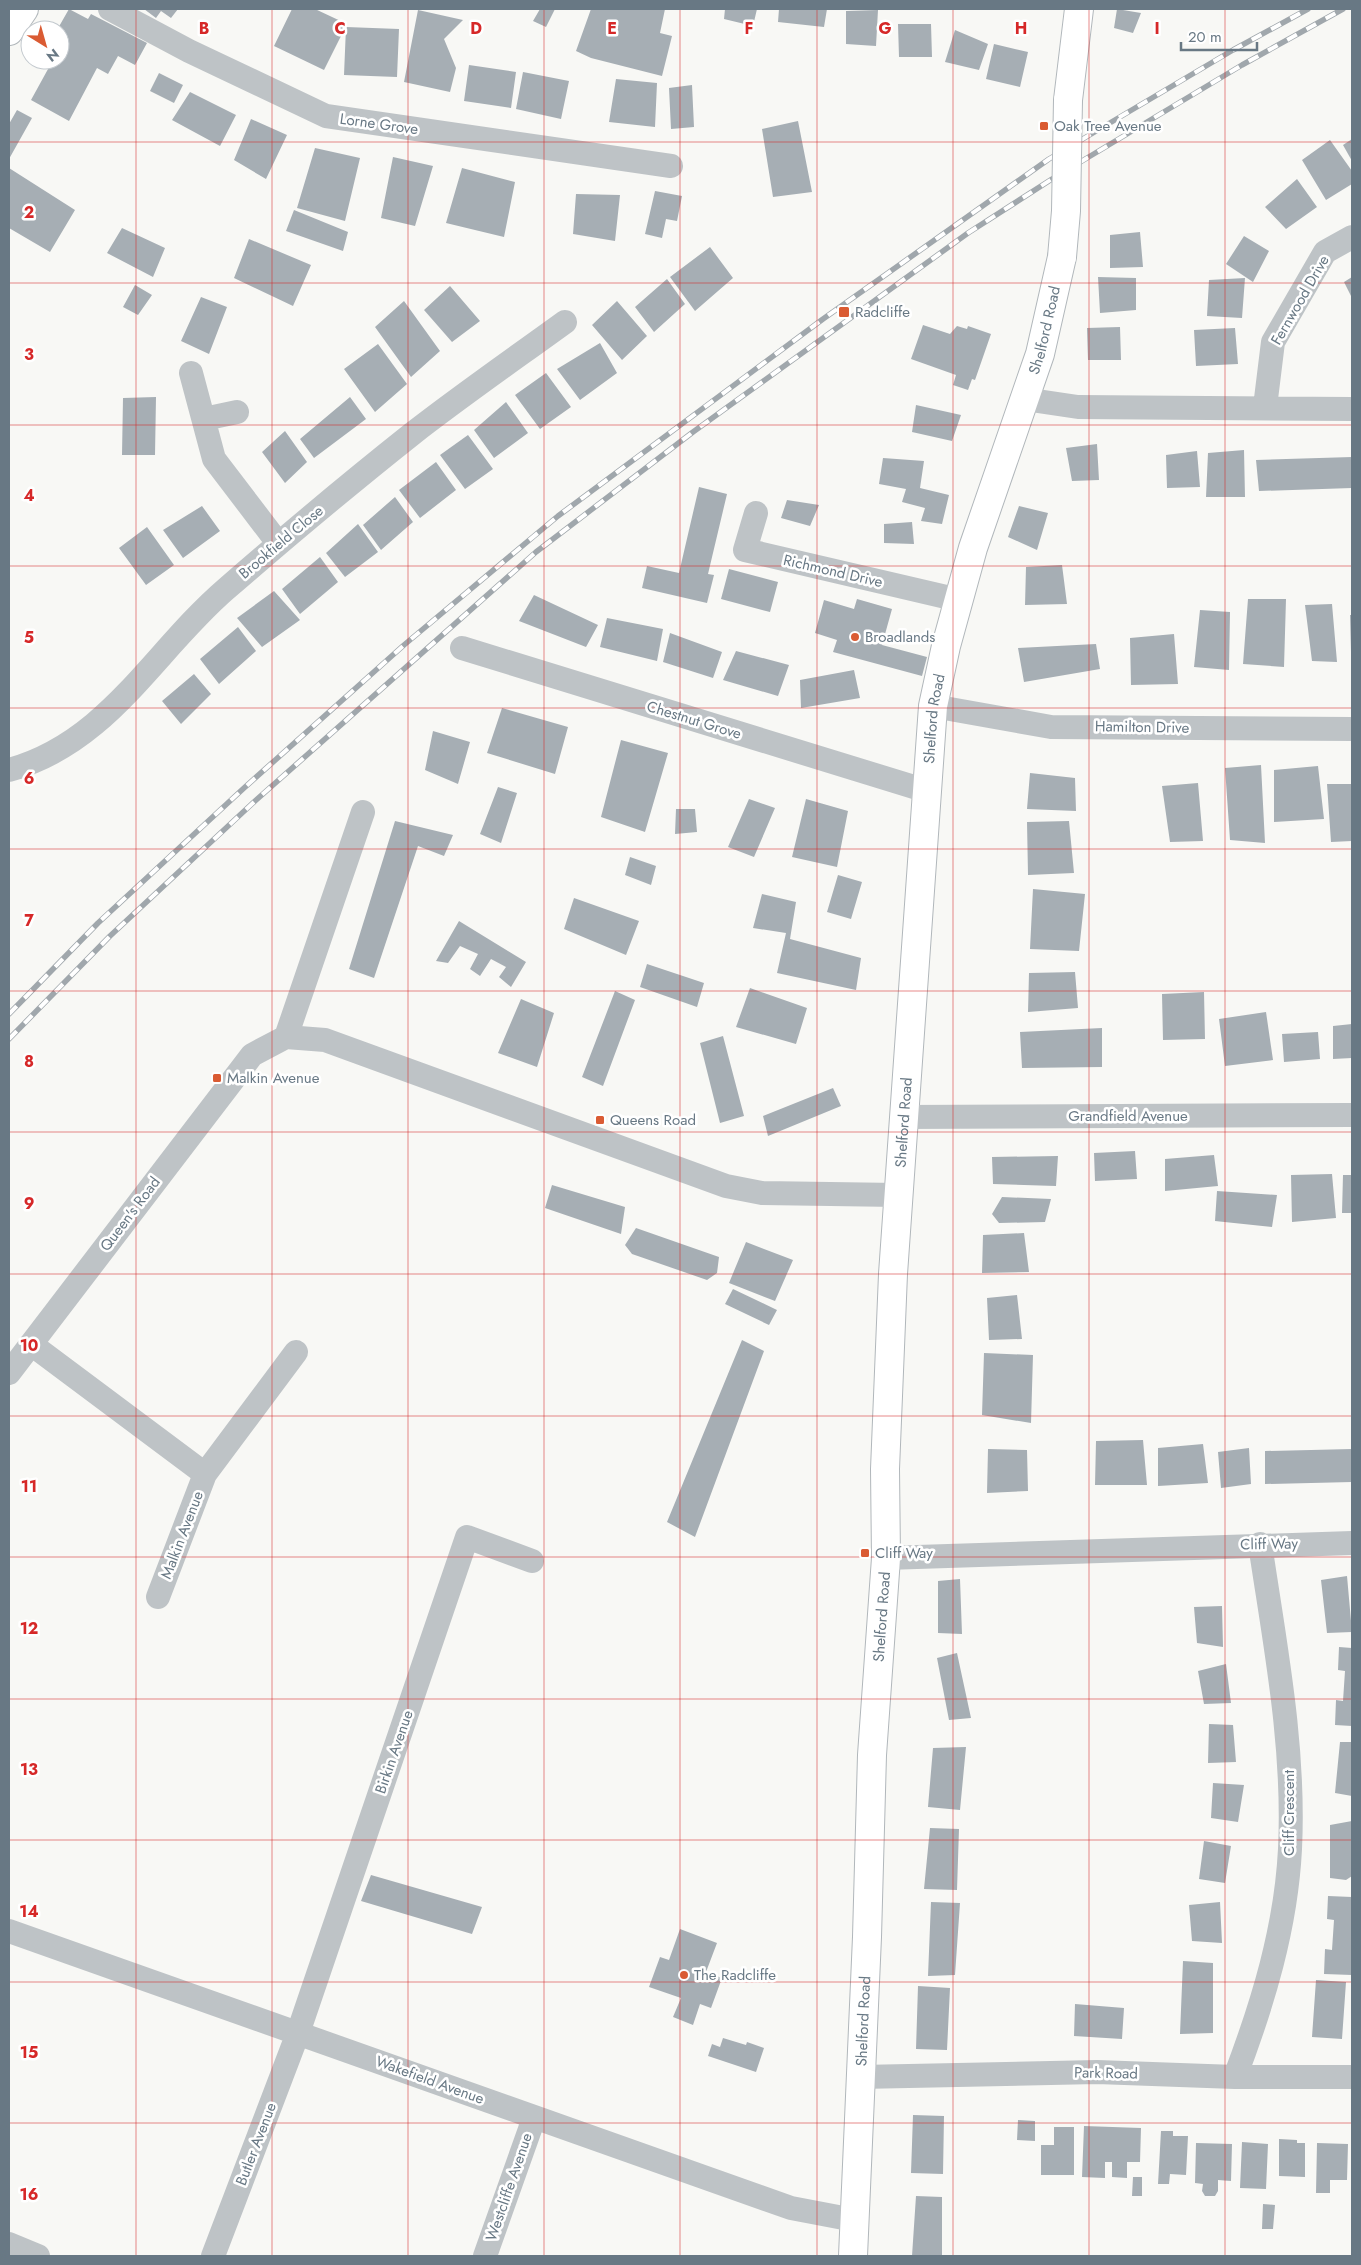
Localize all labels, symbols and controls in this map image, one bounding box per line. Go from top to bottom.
text: B [199,17,209,40]
text: C [334,17,346,40]
text: D [470,17,482,40]
text: E [607,17,617,40]
text: F [745,17,753,40]
text: G [878,17,892,40]
text: H [1015,17,1027,40]
text: I [1154,17,1160,40]
north arrow [20,20,70,70]
scale bar [1181,20,1257,52]
text: 20 m [1188,26,1222,48]
text: N [42,44,63,67]
street label: Lorne Grove [338,108,420,140]
place label: Oak Tree Avenue [1054,115,1162,137]
marker: Oak Tree Avenue [1038,120,1050,132]
text: 2 [24,201,34,224]
street label: Fernwood Drive [1265,251,1335,349]
street label: Shelford Road [1023,284,1066,377]
place label: Radcliffe [855,301,910,323]
marker: Radcliffe [837,305,851,319]
text: 3 [24,343,34,366]
text: 4 [23,484,35,507]
street label: Brookfield Close [234,500,328,584]
street label: Richmond Drive [781,549,885,593]
text: 5 [24,626,34,649]
place label: Broadlands [865,626,935,648]
marker: Broadlands [849,631,861,643]
street label: Shelford Road [918,672,951,764]
street label: Chestnut Grove [644,695,744,745]
street label: Hamilton Drive [1095,715,1190,739]
text: 6 [24,767,34,790]
text: 7 [24,909,34,932]
text: 8 [24,1050,34,1073]
place label: Malkin Avenue [227,1067,320,1089]
marker: Malkin Avenue [211,1072,223,1084]
street label: Shelford Road [890,1077,918,1168]
street label: Grandfield Avenue [1068,1105,1188,1127]
place label: Queens Road [610,1109,696,1131]
marker: Queens Road [594,1114,606,1126]
street label: Queen's Road [95,1172,165,1256]
text: 9 [24,1192,34,1215]
text: 10 [20,1334,38,1357]
text: 11 [21,1475,37,1498]
street label: Malkin Avenue [155,1488,209,1582]
street label: Cliff Way [1240,1532,1298,1556]
place label: Cliff Way [875,1542,933,1564]
marker: Cliff Way [859,1547,871,1559]
street label: Shelford Road [868,1571,896,1663]
text: 12 [20,1617,38,1640]
street label: Birkin Avenue [369,1707,419,1797]
text: 13 [20,1758,38,1781]
street label: Cliff Crescent [1278,1770,1300,1856]
text: 14 [19,1900,39,1923]
place label: The Radcliffe [694,1964,776,1986]
marker: The Radcliffe [678,1969,690,1981]
street label: Shelford Road [850,1976,876,2067]
text: 15 [20,2041,38,2064]
street label: Wakefield Avenue [373,2050,487,2110]
street label: Park Road [1074,2061,1138,2085]
street label: Butler Avenue [230,2099,282,2189]
street label: Westcliffe Avenue [480,2130,538,2244]
text: 16 [20,2183,38,2206]

